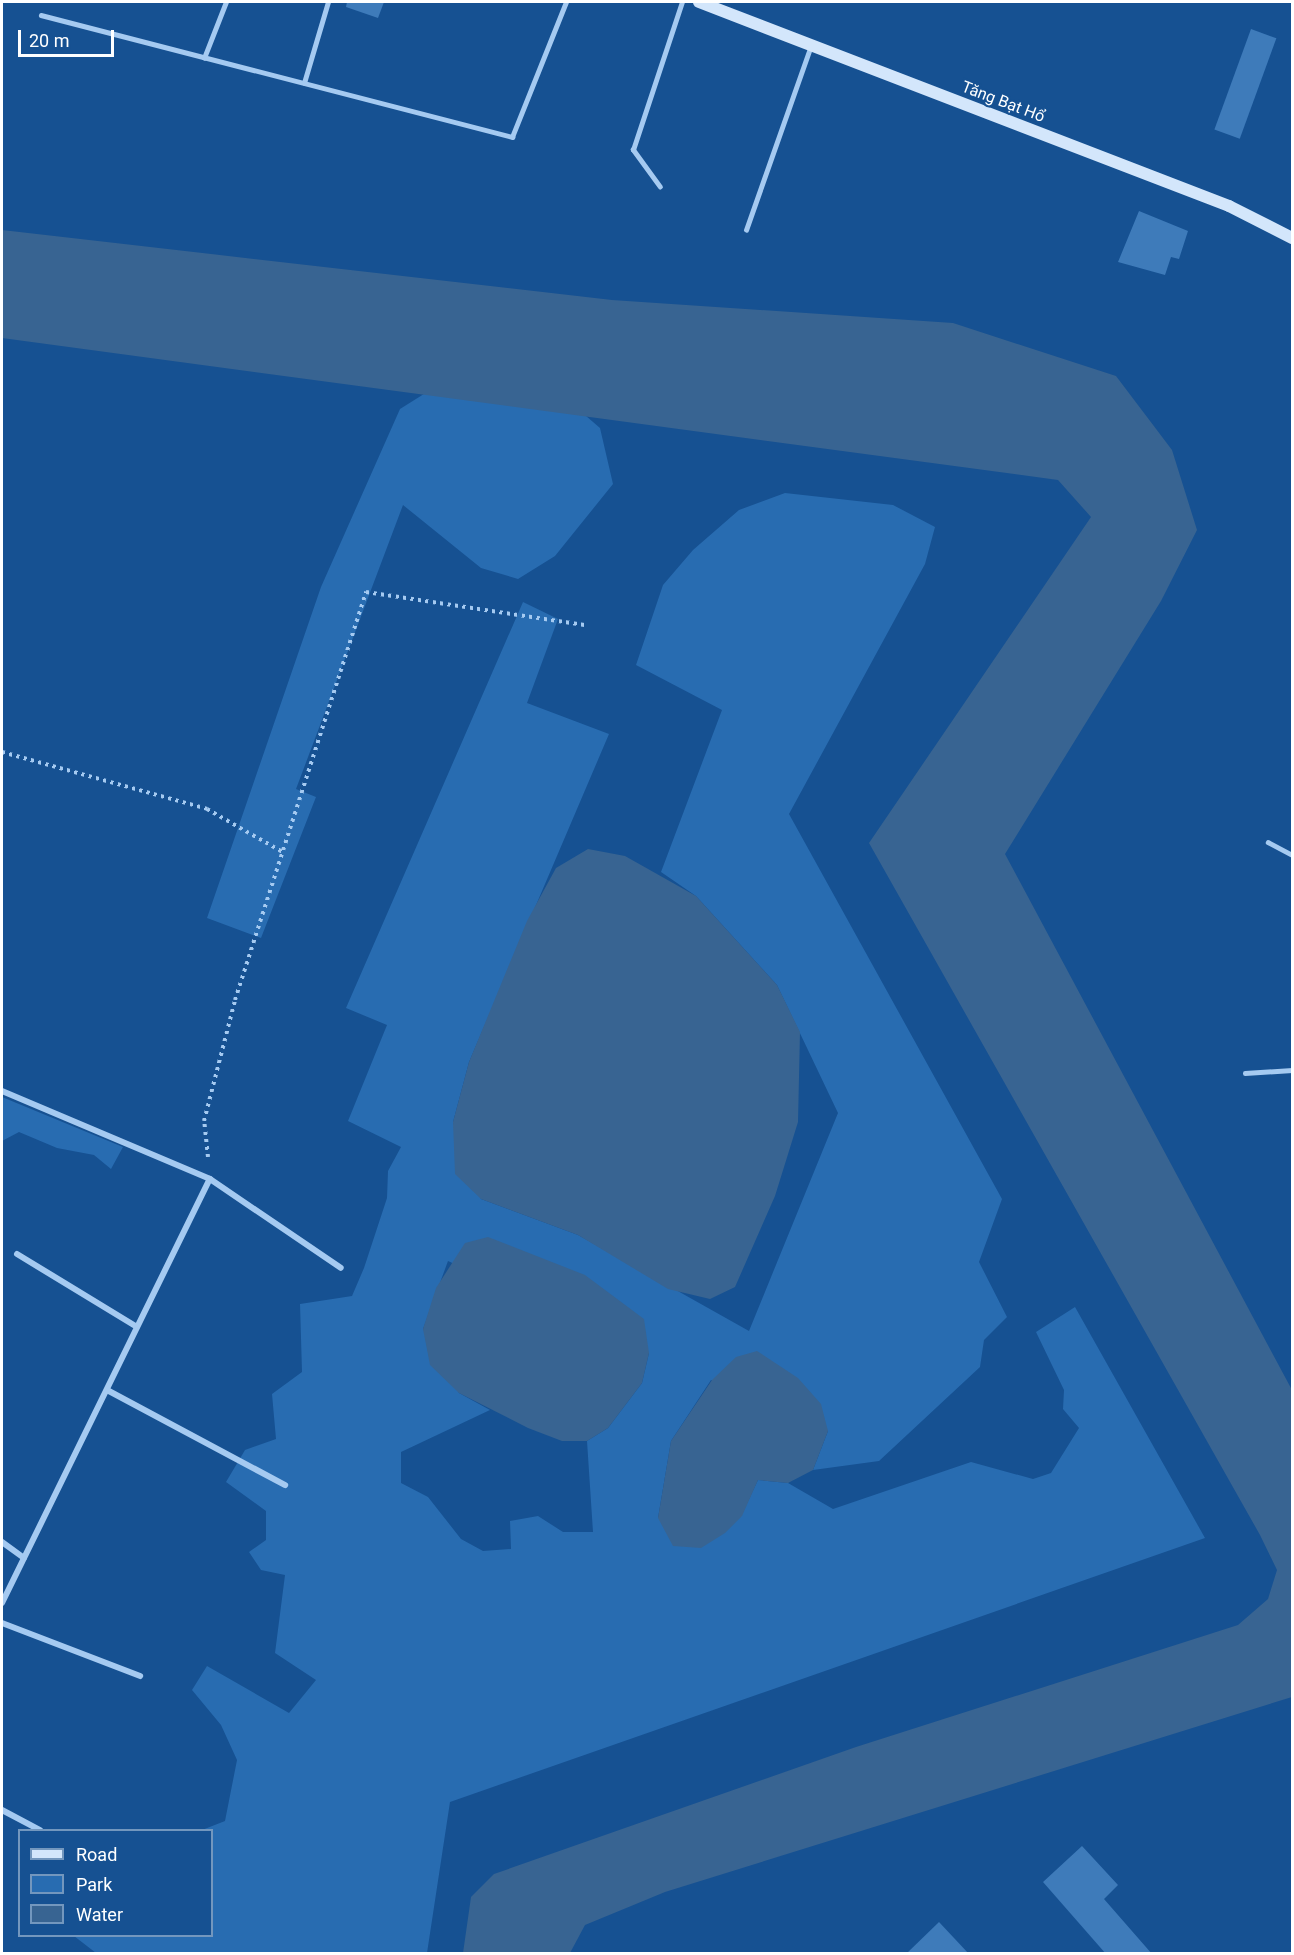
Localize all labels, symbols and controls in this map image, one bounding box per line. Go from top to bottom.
scale bar [21,18,117,56]
text: 20 m [29,30,69,51]
street label: Tăng Bạt Hổ [959,77,1047,127]
legend [18,1829,213,1937]
text: Road [76,1844,117,1865]
text: Park [76,1874,112,1895]
text: Water [76,1904,123,1925]

